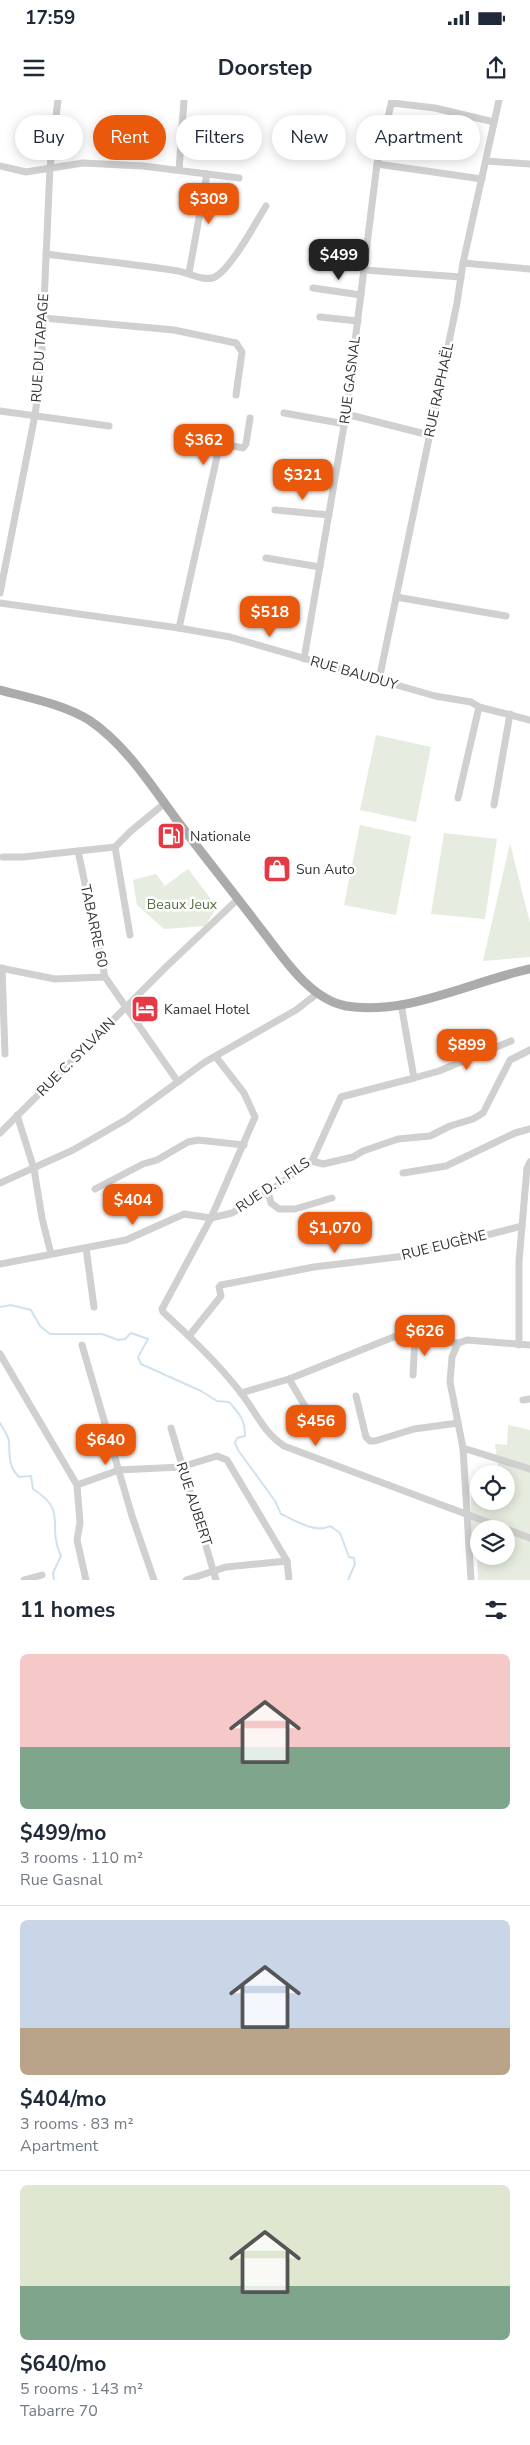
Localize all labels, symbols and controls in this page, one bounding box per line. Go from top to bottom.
text: 17:59 [25,5,75,31]
text: Doorstep [218,53,312,83]
icon: menu [20,54,48,82]
icon: share [482,54,510,82]
chip: Buy [15,115,83,160]
chip: Rent [93,115,166,160]
chip: Filters [176,115,262,160]
chip: New [272,115,346,160]
chip: Apartment [356,115,480,160]
pin: $309 [179,182,239,225]
text: $309 [190,188,228,210]
pin: $499 [309,238,369,281]
text: $499 [320,244,358,266]
street label: RUE DU TAPAGE [27,293,53,403]
street label: RUE GASNAL [335,335,365,425]
street label: RUE RAPHAËL [420,341,458,439]
pin: $362 [174,424,234,466]
text: $362 [185,429,223,451]
pin: $321 [273,458,333,501]
text: $321 [284,464,322,486]
pin: $518 [240,596,300,638]
text: $518 [251,601,289,623]
street label: RUE BAUDUY [308,651,400,695]
fuel station icon: Nationale [156,821,186,851]
place label: Nationale [190,827,251,846]
shop icon: Sun Auto [262,854,292,884]
place label: Sun Auto [296,860,355,879]
street label: TABARRE 60 [76,883,112,969]
park label: Beaux Jeux [147,895,218,914]
hotel icon: Kamael Hotel [130,994,160,1024]
place label: Kamael Hotel [164,1000,250,1019]
street label: RUE C. SYLVAIN [33,1014,119,1100]
pin: $899 [437,1028,497,1071]
text: $899 [448,1034,486,1056]
street label: RUE D. I. FILS [232,1153,314,1217]
pin: $404 [103,1184,163,1226]
text: $404 [114,1189,152,1211]
pin: $1,070 [294,1212,376,1254]
text: $1,070 [309,1217,361,1239]
street label: RUE EUGÈNE [400,1225,488,1265]
pin: $626 [395,1314,455,1357]
text: $626 [406,1320,444,1342]
pin: $456 [286,1404,346,1447]
text: $456 [297,1410,335,1432]
pin: $640 [76,1424,136,1466]
text: $640 [87,1429,125,1451]
street label: RUE AUBERT [172,1460,217,1549]
map controls [470,1465,515,1565]
button: locate [470,1465,515,1510]
button: layers [470,1520,515,1565]
text: 11 homes [20,1596,115,1624]
icon: filters [482,1596,510,1624]
icon: home [220,1687,310,1777]
text: $499/mo [20,1819,106,1847]
text: 3 rooms · 110 m² [20,1847,143,1869]
text: Rue Gasnal [20,1869,102,1891]
icon: home [220,1952,310,2042]
text: $404/mo [20,2085,106,2113]
text: 3 rooms · 83 m² [20,2113,133,2135]
text: Apartment [20,2135,98,2157]
icon: home [220,2217,310,2307]
text: $640/mo [20,2350,106,2378]
text: 5 rooms · 143 m² [20,2378,143,2400]
text: Tabarre 70 [20,2400,98,2422]

